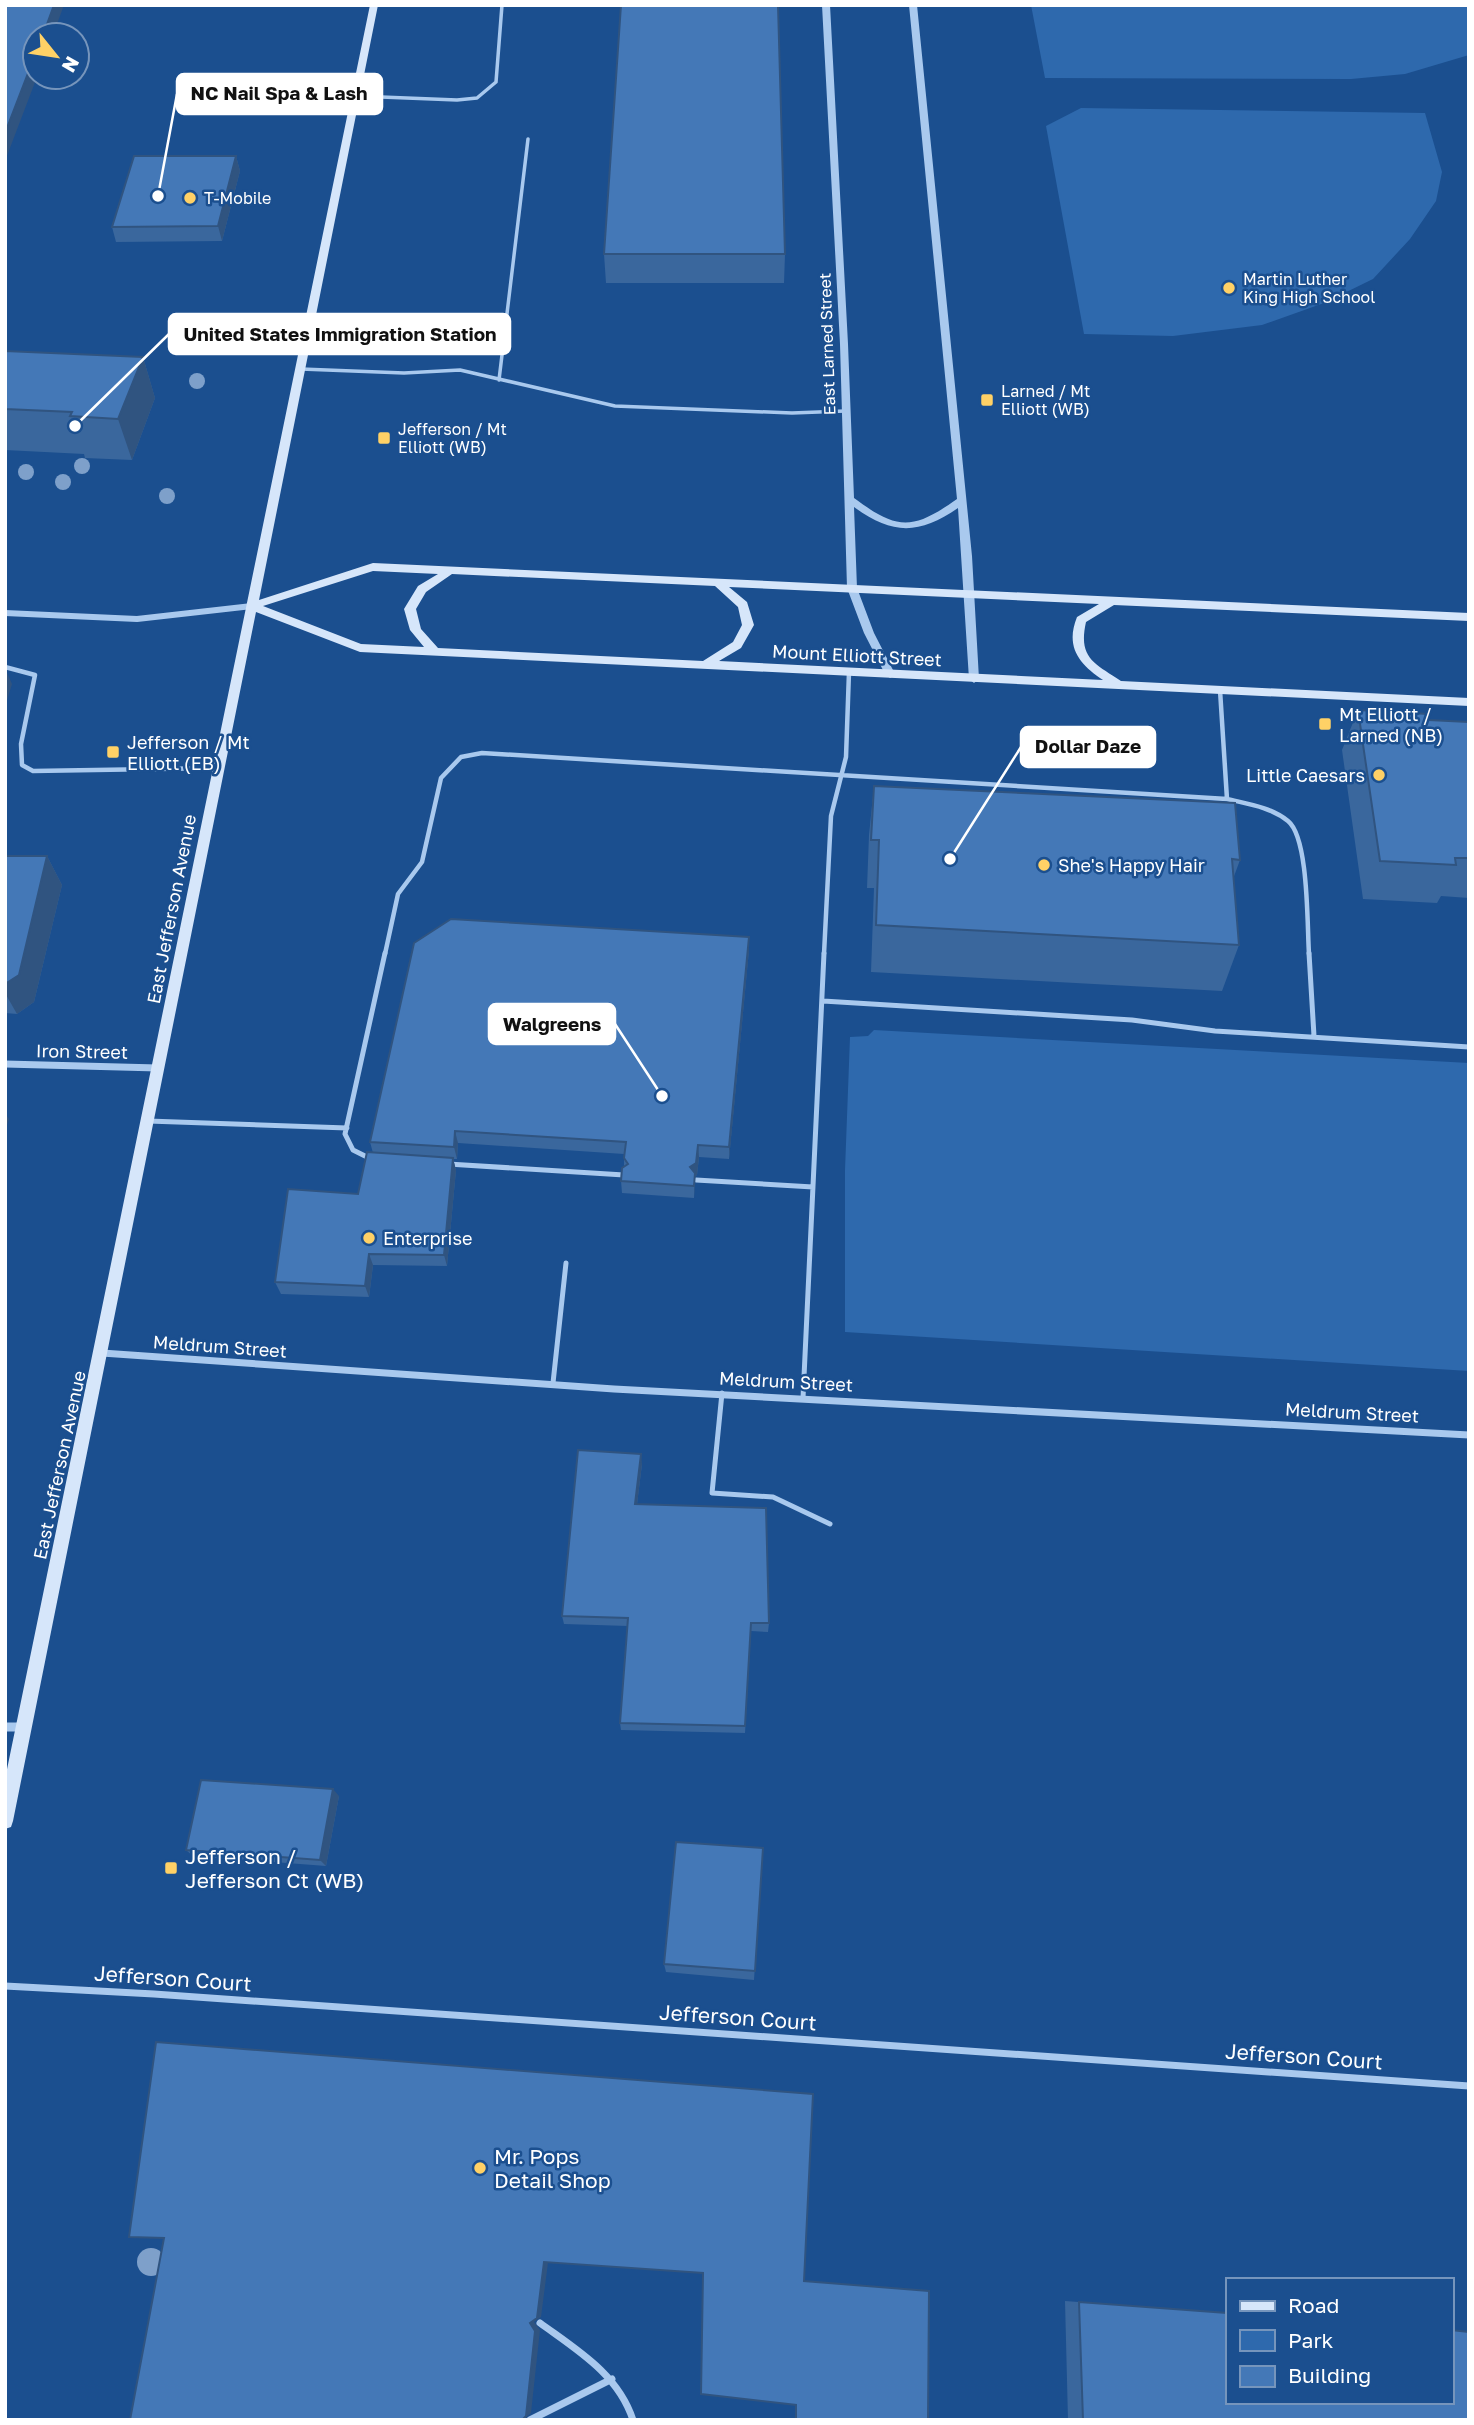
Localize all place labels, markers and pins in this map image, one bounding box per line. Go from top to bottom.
callout: NC Nail Spa & Lash [177,74,382,114]
place label: T-Mobile [204,188,271,208]
marker: T-Mobile [182,190,198,206]
place label: Martin Luther King High School [1243,269,1375,307]
marker: Martin Luther King High School [1221,280,1237,296]
callout: United States Immigration Station [169,314,510,354]
place label: Larned / Mt Elliott (WB) [1001,381,1090,419]
marker: Larned / Mt Elliott (WB) [979,392,995,408]
place label: Jefferson / Mt Elliott (WB) [398,419,507,457]
marker: Jefferson / Mt Elliott (WB) [376,430,392,446]
place label: Mt Elliott / Larned (NB) [1339,703,1443,746]
marker: Mt Elliott / Larned (NB) [1317,716,1333,732]
callout: Dollar Daze [1021,727,1155,767]
place label: Jefferson / Mt Elliott (EB) [127,731,250,774]
marker: Jefferson / Mt Elliott (EB) [105,744,121,760]
place label: Little Caesars [1246,764,1365,786]
marker: Little Caesars [1371,767,1387,783]
place label: She's Happy Hair [1058,854,1205,876]
marker: She's Happy Hair [1036,857,1052,873]
callout: Walgreens [489,1004,615,1044]
place label: Enterprise [383,1227,472,1249]
marker: Enterprise [361,1230,377,1246]
place label: Jefferson / Jefferson Ct (WB) [185,1843,364,1893]
marker: Jefferson / Jefferson Ct (WB) [163,1860,179,1876]
place label: Mr. Pops Detail Shop [494,2143,611,2193]
marker: Mr. Pops Detail Shop [472,2160,488,2176]

